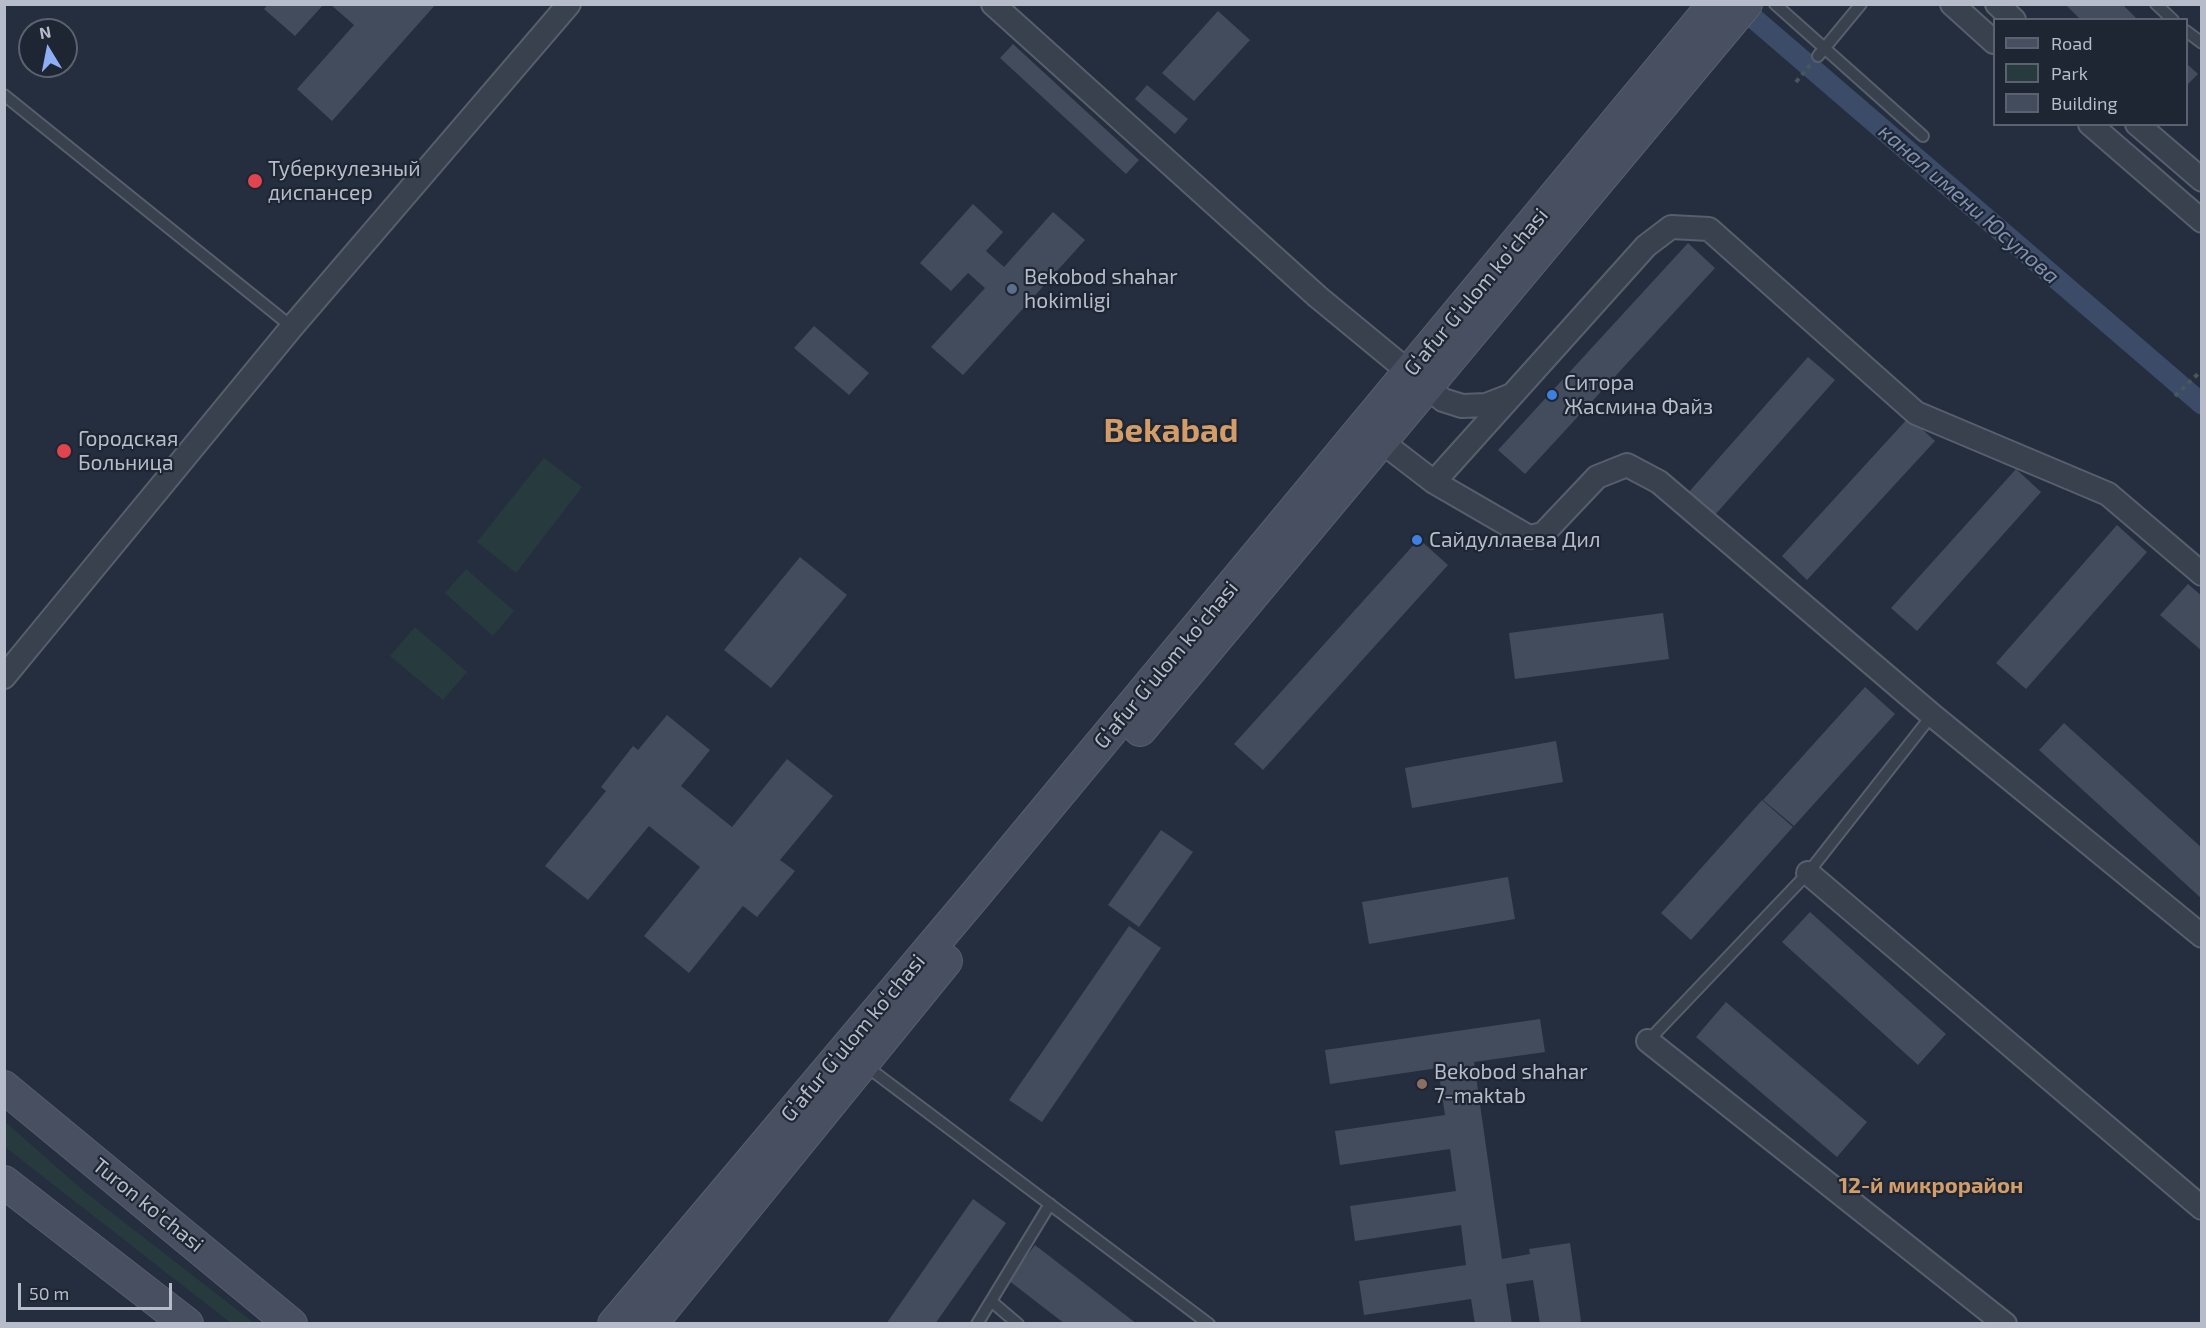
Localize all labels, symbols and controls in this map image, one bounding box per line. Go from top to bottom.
north arrow [18,18,78,78]
legend [1993,18,2188,126]
text: N [38,21,52,42]
text: Road [2051,32,2092,54]
text: Park [2051,62,2088,84]
text: Building [2051,92,2118,114]
water label: канал имени Юсупова [1873,118,2065,290]
place label: Туберкулезный диспансер [268,156,421,206]
marker: Туберкулезный диспансер [246,172,264,190]
street label: Gʻafur Gʻulom koʻchasi [1399,203,1553,381]
place label: Bekobod shahar hokimligi [1024,264,1178,314]
marker: Bekobod shahar hokimligi [1005,282,1019,296]
place label: Ситора Жасмина Файз [1564,370,1713,420]
marker: Ситора Жасмина Файз [1545,388,1559,402]
district label: Bekabad [1103,411,1239,451]
place label: Городская Больница [78,426,178,476]
marker: Городская Больница [55,442,73,460]
place label: Сайдуллаева Дил [1429,527,1601,553]
marker: Сайдуллаева Дил [1410,533,1424,547]
street label: Gʻafur Gʻulom koʻchasi [1089,576,1243,754]
street label: Gʻafur Gʻulom koʻchasi [776,949,930,1127]
place label: Bekobod shahar 7-maktab [1434,1059,1588,1109]
marker: Bekobod shahar 7-maktab [1415,1077,1429,1091]
street label: Turon ko'chasi [88,1153,208,1257]
district label: 12-й микрорайон [1839,1173,2023,1199]
scale bar [21,1271,176,1309]
text: 50 m [29,1282,69,1304]

